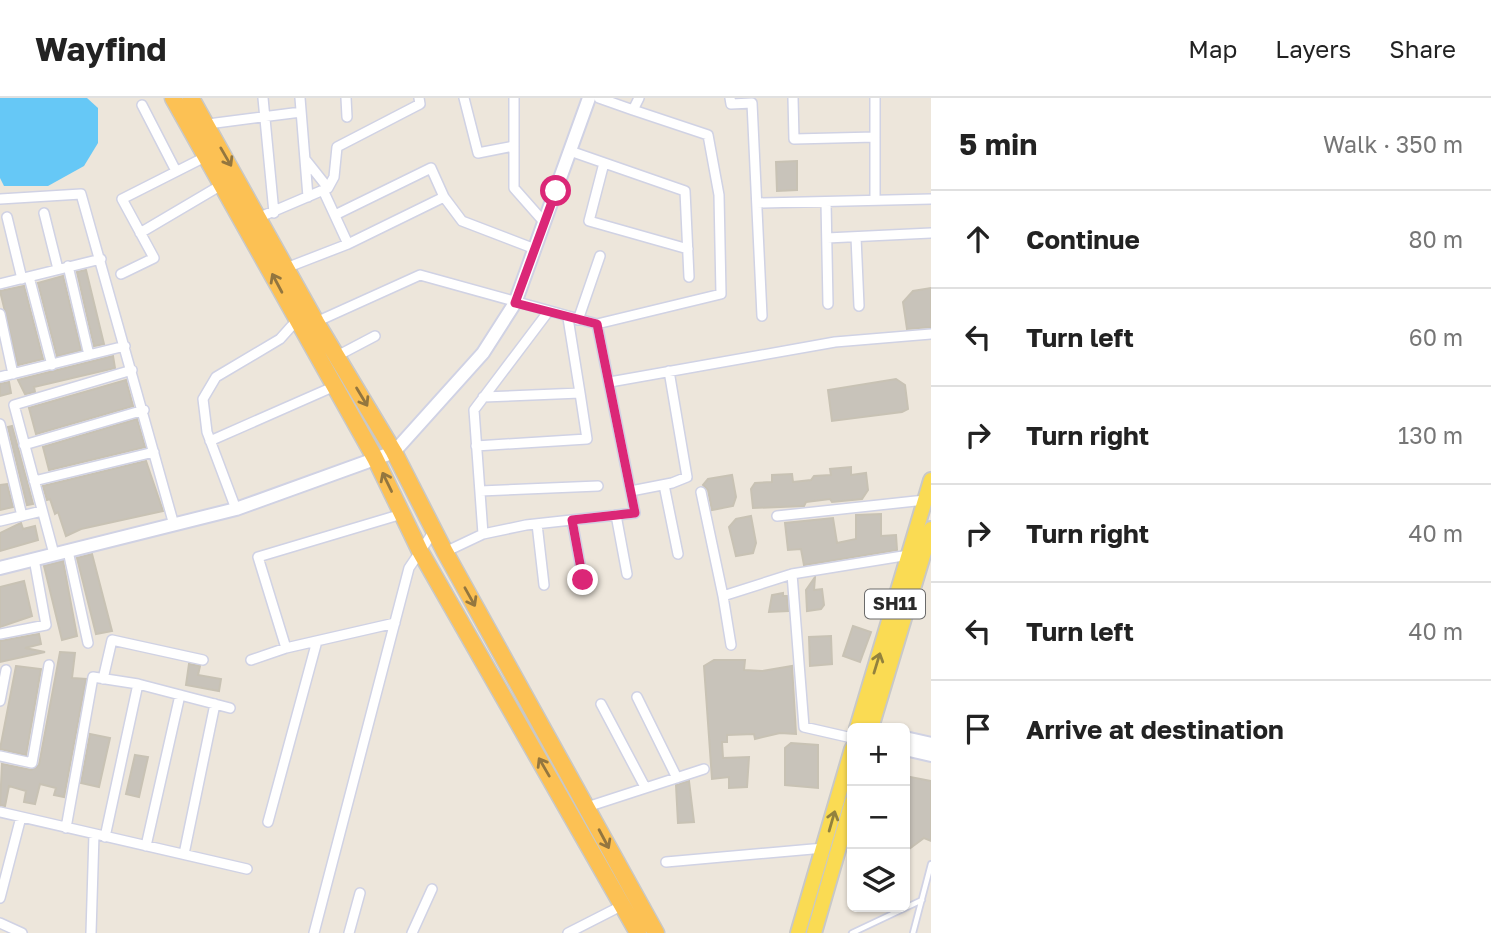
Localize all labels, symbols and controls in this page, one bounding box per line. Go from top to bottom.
text: Wayfind [35,29,166,68]
text: Map [1188,34,1237,63]
text: Layers [1275,34,1351,63]
text: Share [1389,34,1456,63]
text: 5 min [959,126,1037,162]
text: Walk · 350 m [1323,130,1463,158]
one-way arrow [219,146,233,166]
route start [540,175,571,206]
icon: ahead [959,220,997,258]
text: Continue [1026,224,1140,255]
text: 80 m [1409,225,1463,253]
one-way arrow [270,273,283,294]
icon: left [959,318,997,356]
text: Turn left [1026,322,1134,353]
text: 60 m [1409,323,1463,351]
one-way arrow [355,387,369,407]
icon: right [959,416,997,454]
text: Turn right [1026,420,1149,451]
text: 130 m [1398,421,1463,449]
one-way arrow [379,472,393,493]
icon: right [959,514,997,552]
text: Turn right [1026,518,1149,549]
text: 40 m [1409,519,1463,547]
route end [567,564,598,595]
one-way arrow [464,586,477,607]
road number: SH11 [865,590,925,618]
icon: left [959,612,997,650]
text: Turn left [1026,616,1134,647]
text: 40 m [1409,617,1463,645]
one-way arrow [872,652,885,674]
icon: arrive [959,710,997,748]
text: Arrive at destination [1026,714,1284,745]
map controls [847,723,910,912]
button: + [847,723,910,786]
one-way arrow [537,758,551,778]
button: − [847,786,910,849]
one-way arrow [826,810,839,832]
one-way arrow [598,828,612,849]
button: layers [847,849,910,912]

